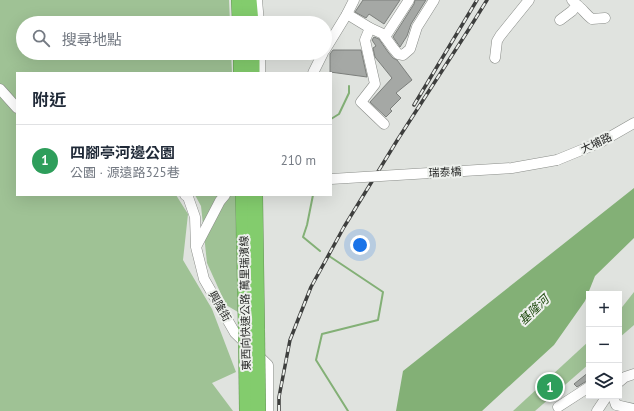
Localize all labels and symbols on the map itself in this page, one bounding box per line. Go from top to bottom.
street label: 大埔路 [578,130,614,156]
street label: 瑞泰橋 [428,164,462,180]
street label: 東西向快速公路 萬里瑞濱線 [237,235,253,371]
your location [350,235,370,255]
street label: 興隆街 [206,288,234,324]
water label: 基隆河 [515,290,553,328]
pin: 1 [537,372,563,402]

